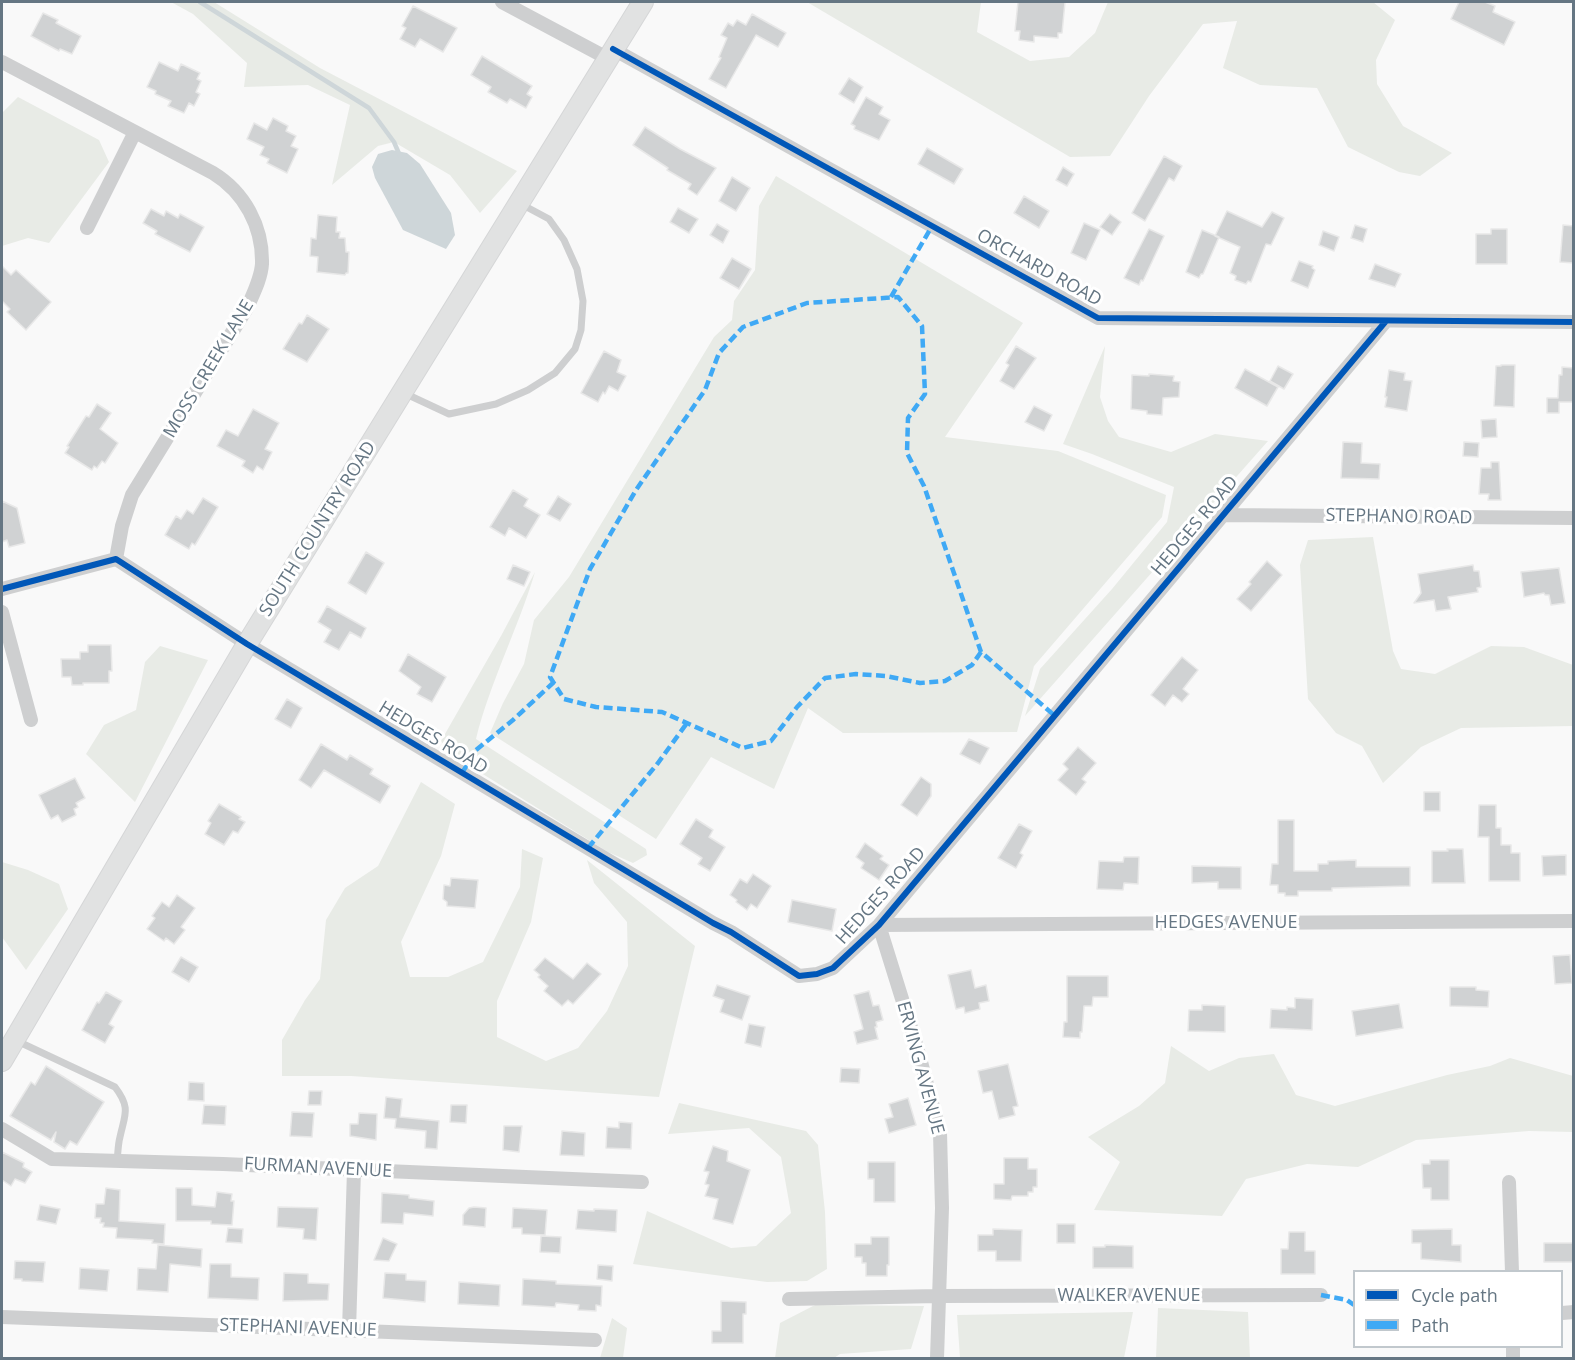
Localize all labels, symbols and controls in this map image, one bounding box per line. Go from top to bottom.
street label: ORCHARD ROAD [973,225,1105,311]
street label: MOSS CREEK LANE [159,296,259,442]
street label: SOUTH COUNTRY ROAD [255,438,381,620]
street label: HEDGES ROAD [1147,472,1243,580]
street label: STEPHANO ROAD [1325,505,1473,529]
street label: HEDGES ROAD [374,697,492,779]
street label: HEDGES ROAD [832,843,930,949]
street label: HEDGES AVENUE [1155,912,1297,934]
street label: ERVING AVENUE [892,999,948,1137]
street label: FURMAN AVENUE [243,1153,393,1183]
legend [1353,1270,1563,1348]
text: Cycle path [1411,1283,1498,1307]
street label: WALKER AVENUE [1058,1285,1200,1307]
text: Path [1411,1313,1449,1337]
street label: STEPHANI AVENUE [219,1314,377,1342]

